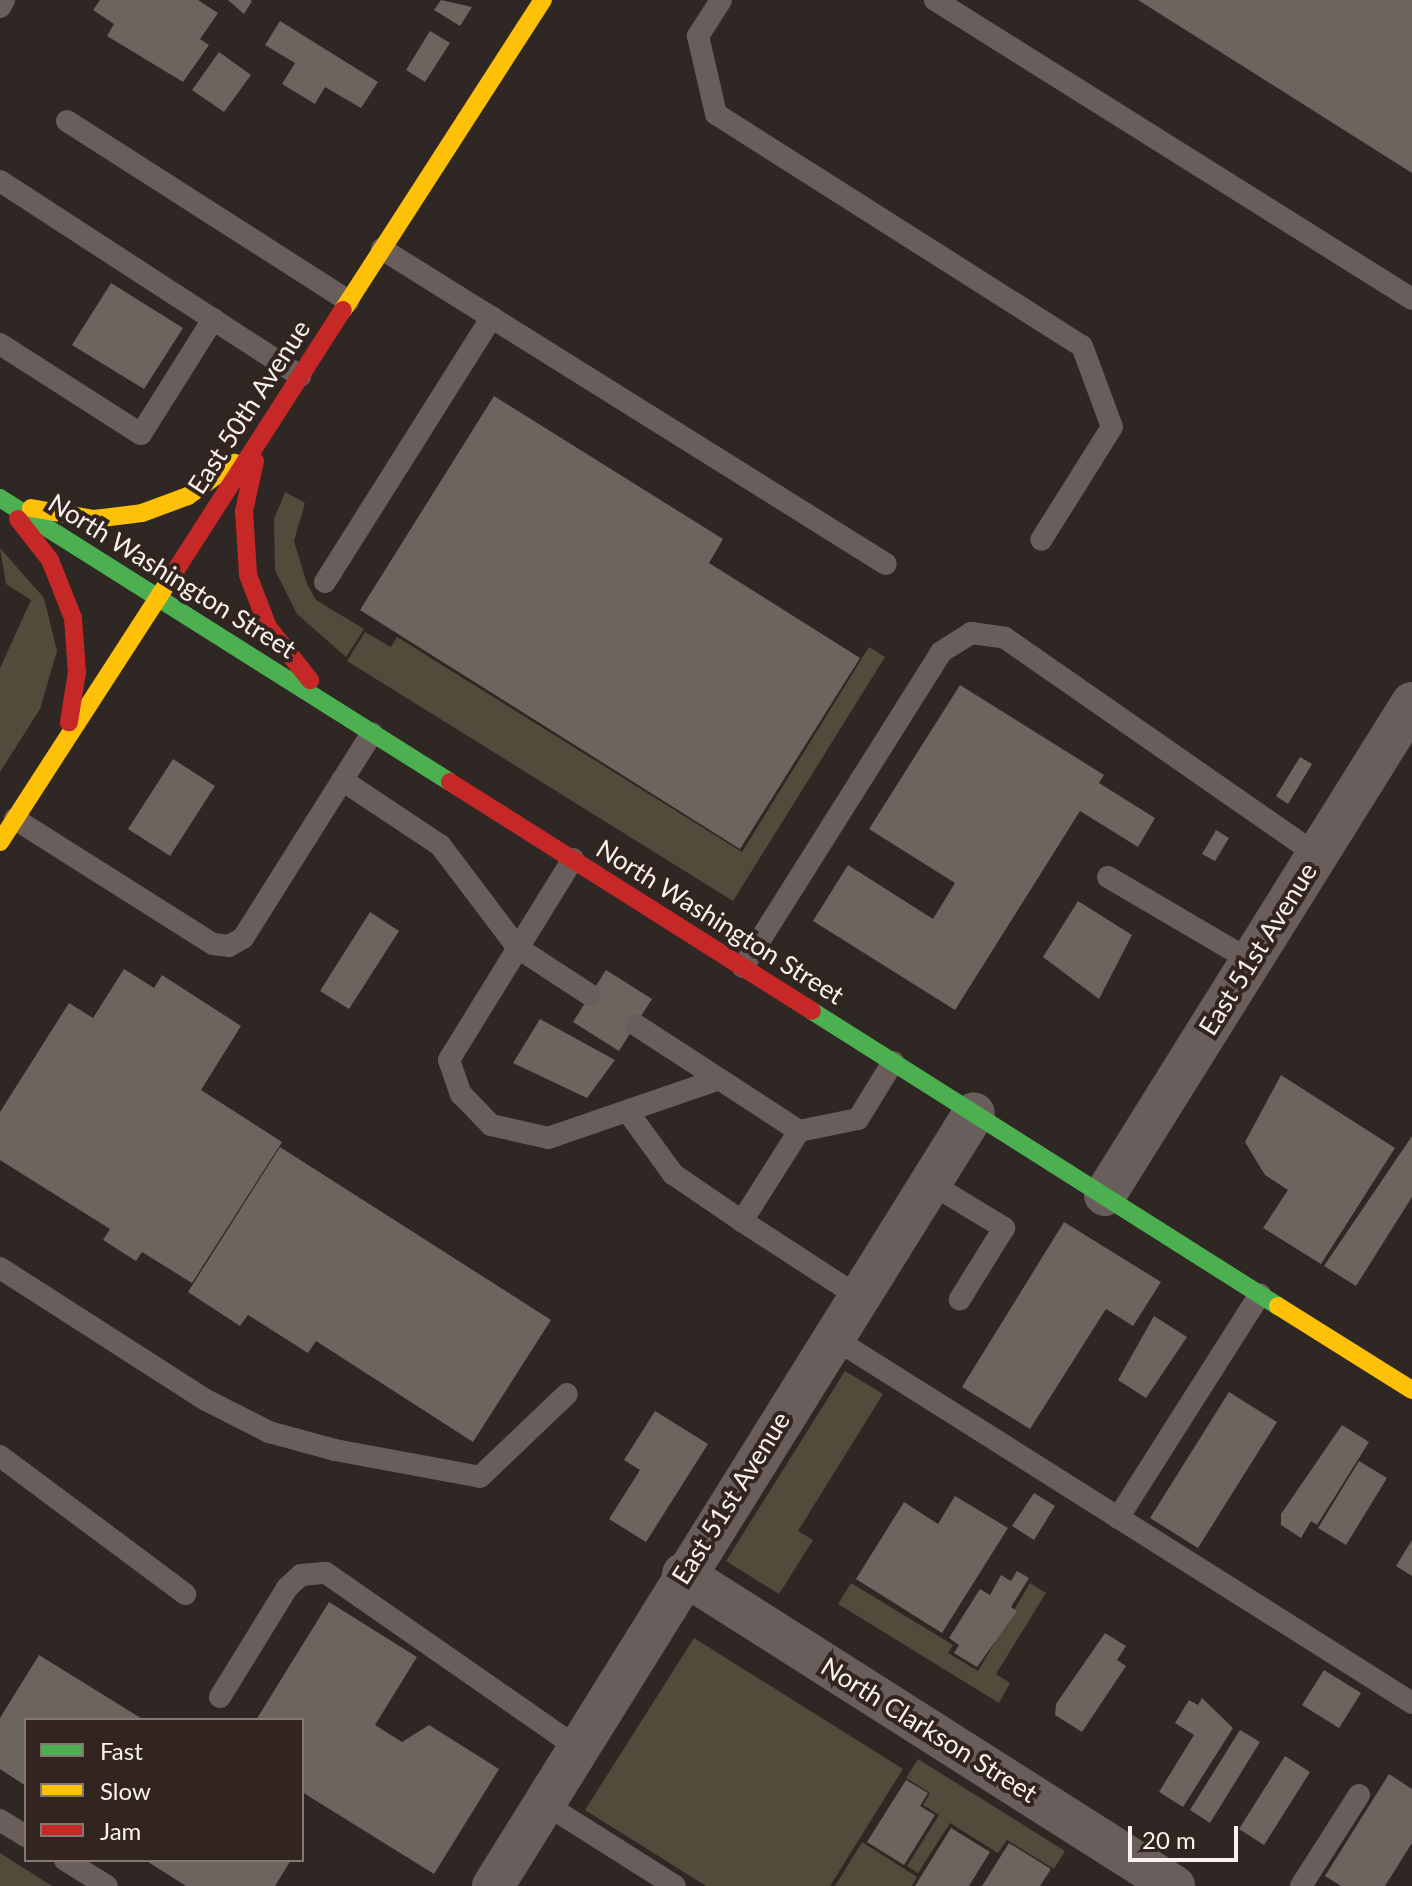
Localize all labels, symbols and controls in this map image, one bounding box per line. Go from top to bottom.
street label: East 50th Avenue [181,314,317,500]
street label: North Washington Street [42,487,302,665]
street label: North Washington Street [590,833,850,1011]
street label: East 51st Avenue [1192,857,1324,1041]
street label: East 51st Avenue [665,1406,797,1590]
street label: North Clarkson Street [815,1651,1043,1809]
legend [24,1718,304,1862]
text: Fast [100,1736,143,1765]
text: Slow [100,1776,151,1805]
scale bar [1132,1810,1242,1860]
text: Jam [100,1816,141,1845]
text: 20 m [1142,1825,1196,1854]

